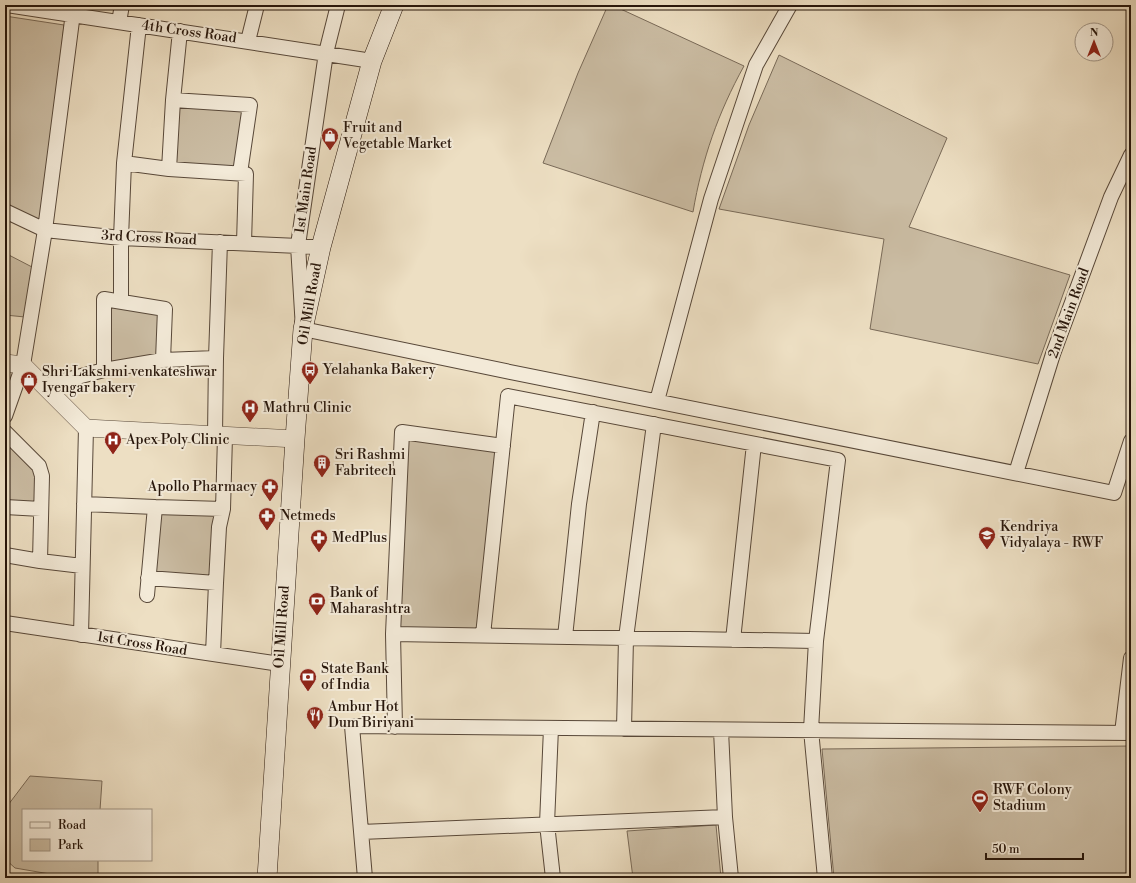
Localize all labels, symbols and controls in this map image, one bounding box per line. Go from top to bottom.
street label: 4th Cross Road [140,16,238,48]
north arrow [1074,22,1114,62]
text: N [1090,26,1099,40]
place label: Fruit and Vegetable Market [342,119,452,153]
shop icon: Fruit and Vegetable Market [320,126,340,151]
street label: 1st Main Road [291,145,321,235]
street label: 3rd Cross Road [101,227,197,249]
street label: Oil Mill Road [294,261,326,347]
street label: 2nd Main Road [1044,265,1094,361]
bus stop icon: Yelahanka Bakery [300,360,320,385]
place label: Yelahanka Bakery [322,361,436,379]
place label: Shri Lakshmi venkateshwar Iyengar bakery [42,363,217,397]
shop icon: Shri Lakshmi venkateshwar Iyengar bakery [19,370,39,395]
hospital icon: Mathru Clinic [240,398,260,423]
place label: Mathru Clinic [263,399,352,417]
hospital icon: Apex Poly Clinic [103,430,123,455]
place label: Apex Poly Clinic [125,431,229,449]
place label: Sri Rashmi Fabritech [335,446,406,480]
building icon: Sri Rashmi Fabritech [312,453,332,478]
pharmacy icon: Apollo Pharmacy [260,477,280,502]
place label: Apollo Pharmacy [147,478,257,496]
pharmacy icon: Netmeds [257,506,277,531]
place label: Netmeds [280,507,336,525]
place label: Kendriya Vidyalaya - RWF [999,518,1103,552]
school or university icon: Kendriya Vidyalaya - RWF [977,525,997,550]
pharmacy icon: MedPlus [309,528,329,553]
place label: MedPlus [332,529,387,547]
place label: Bank of Maharashtra [329,584,411,618]
street label: Oil Mill Road [270,585,294,669]
bank icon: Bank of Maharashtra [307,591,327,616]
street label: 1st Cross Road [96,628,188,660]
place label: State Bank of India [321,660,389,694]
bank icon: State Bank of India [298,667,318,692]
place label: Ambur Hot Dum Biriyani [327,698,415,732]
restaurant icon: Ambur Hot Dum Biriyani [305,705,325,730]
place label: RWF Colony Stadium [993,781,1072,815]
sports icon: RWF Colony Stadium [970,788,990,813]
legend [22,809,152,861]
text: Road [58,818,86,833]
scale bar [986,835,1083,861]
text: Park [58,838,84,853]
text: 50 m [992,842,1020,857]

